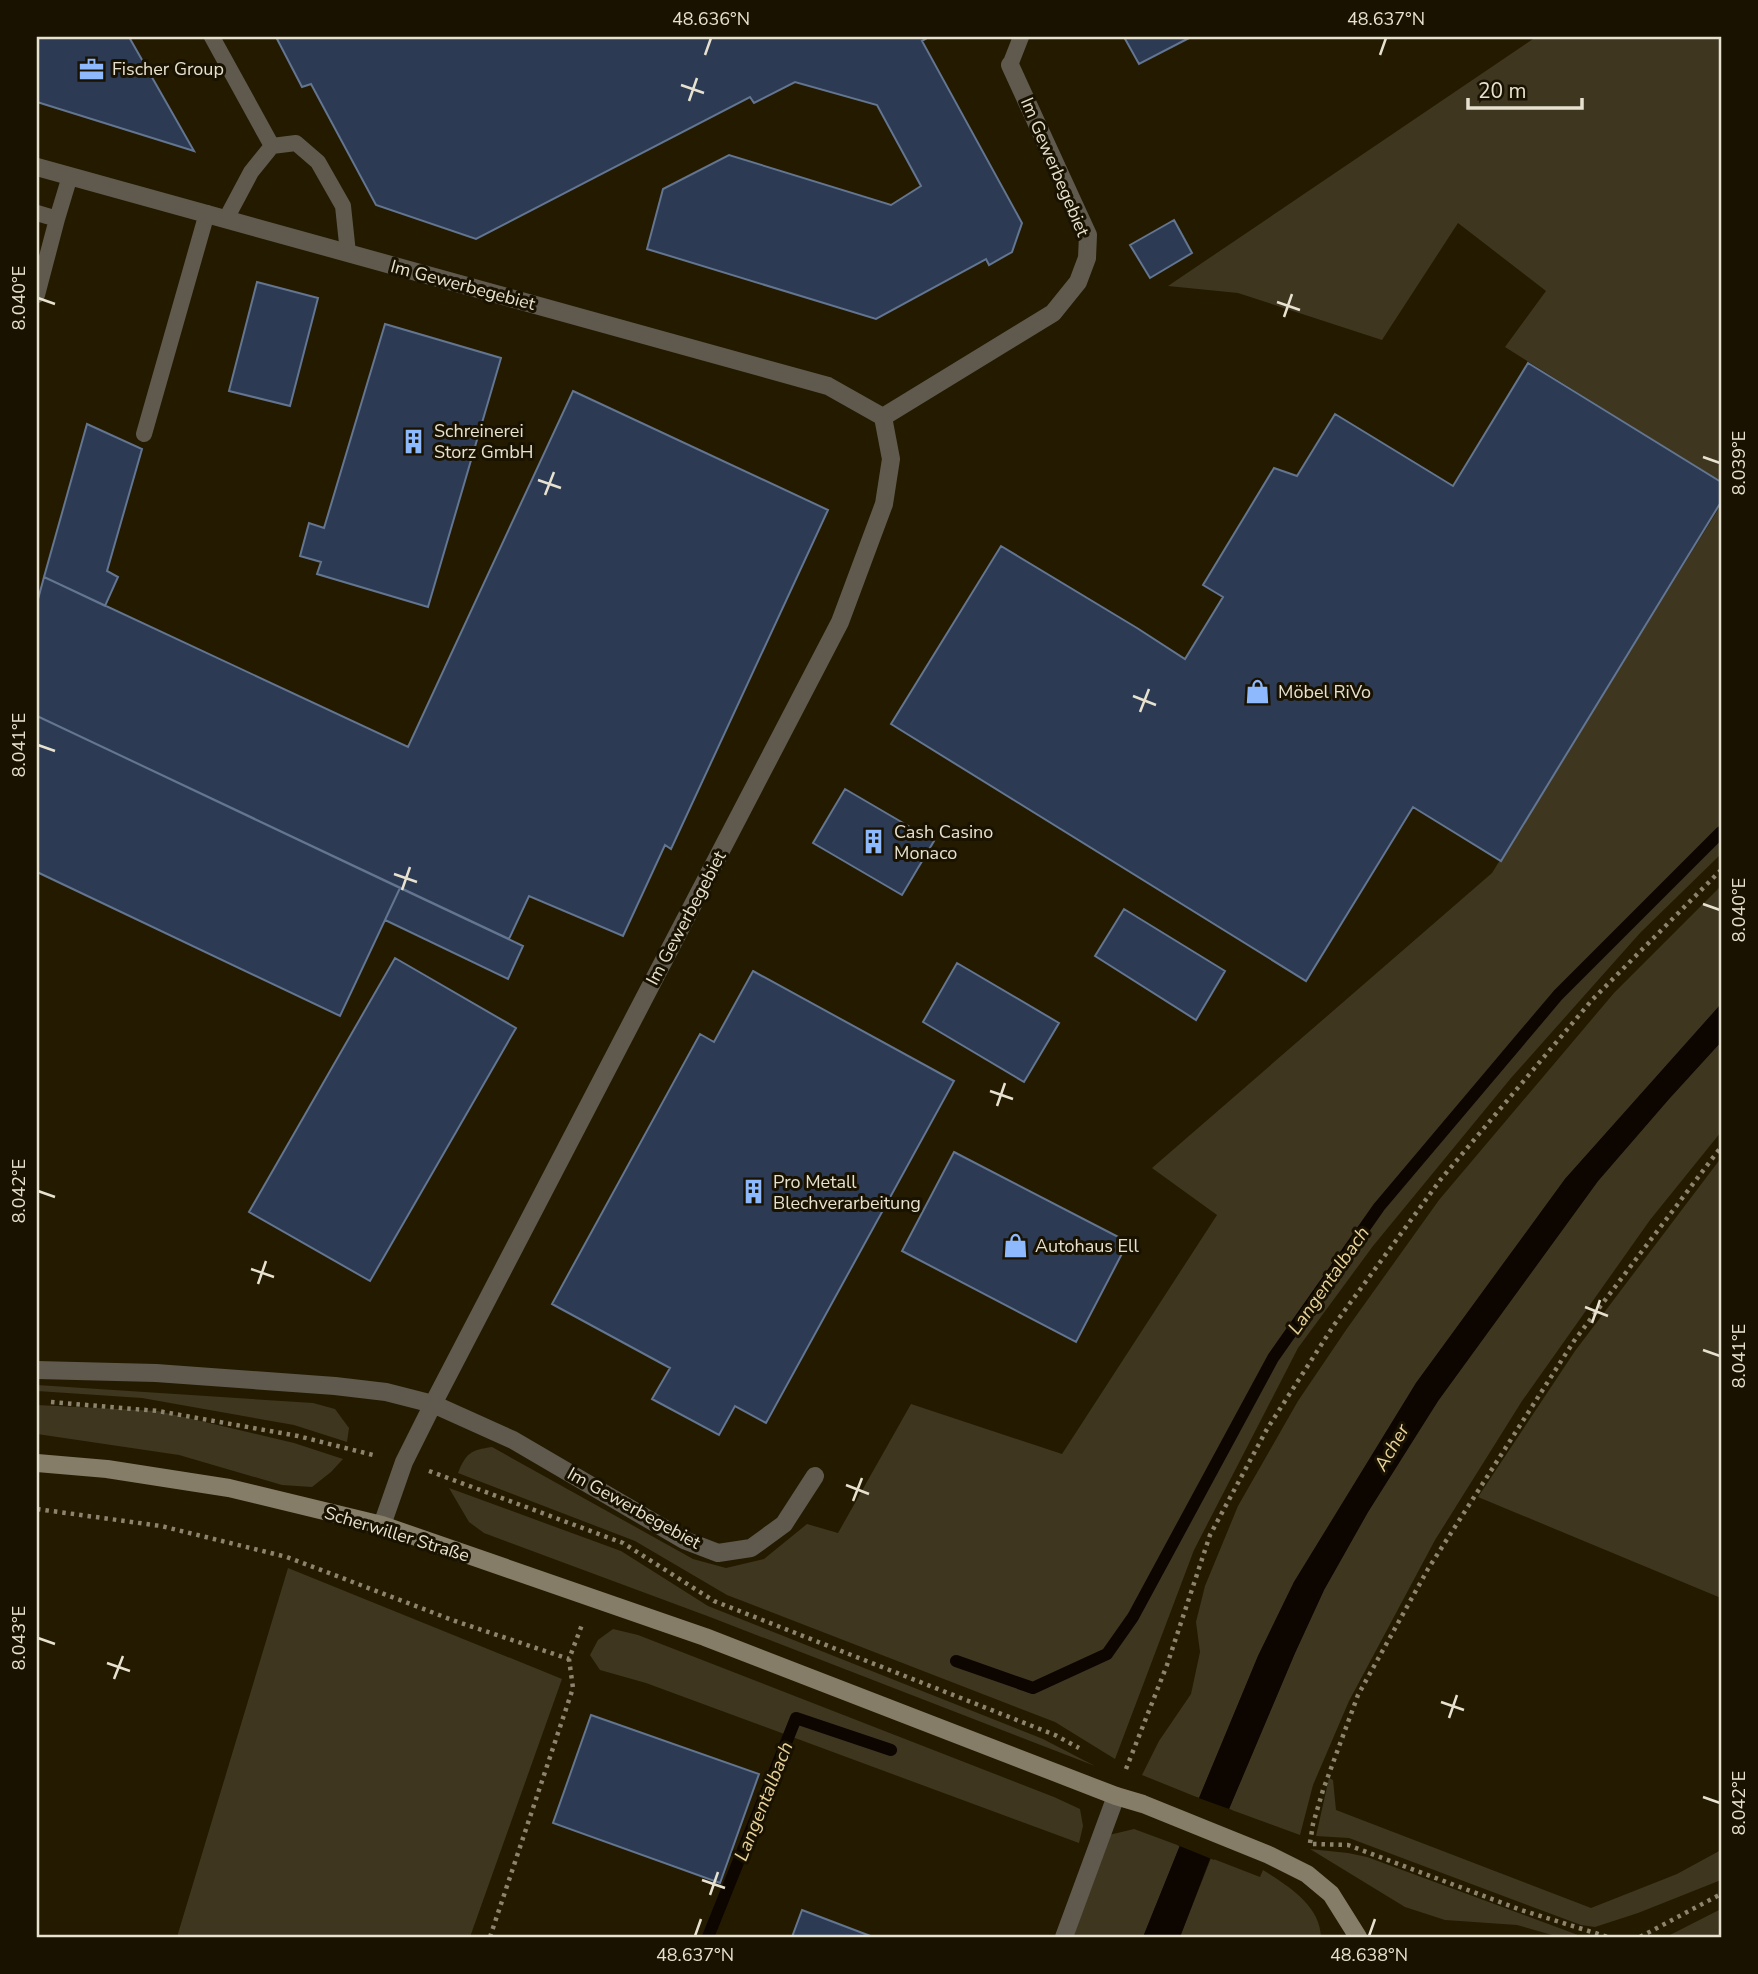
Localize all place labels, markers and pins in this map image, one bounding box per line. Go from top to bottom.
office icon: Fischer Group [78,55,106,83]
place label: Fischer Group [112,57,224,81]
place label: Schreinerei Storz GmbH [434,419,533,464]
building icon: Schreinerei Storz GmbH [400,427,428,455]
shop icon: Möbel RiVo [1244,678,1272,706]
place label: Möbel RiVo [1278,680,1371,704]
place label: Cash Casino Monaco [894,820,993,865]
building icon: Cash Casino Monaco [860,828,888,856]
place label: Pro Metall Blechverarbeitung [773,1170,921,1215]
building icon: Pro Metall Blechverarbeitung [739,1178,767,1206]
shop icon: Autohaus Ell [1001,1232,1029,1260]
place label: Autohaus Ell [1035,1234,1139,1258]

